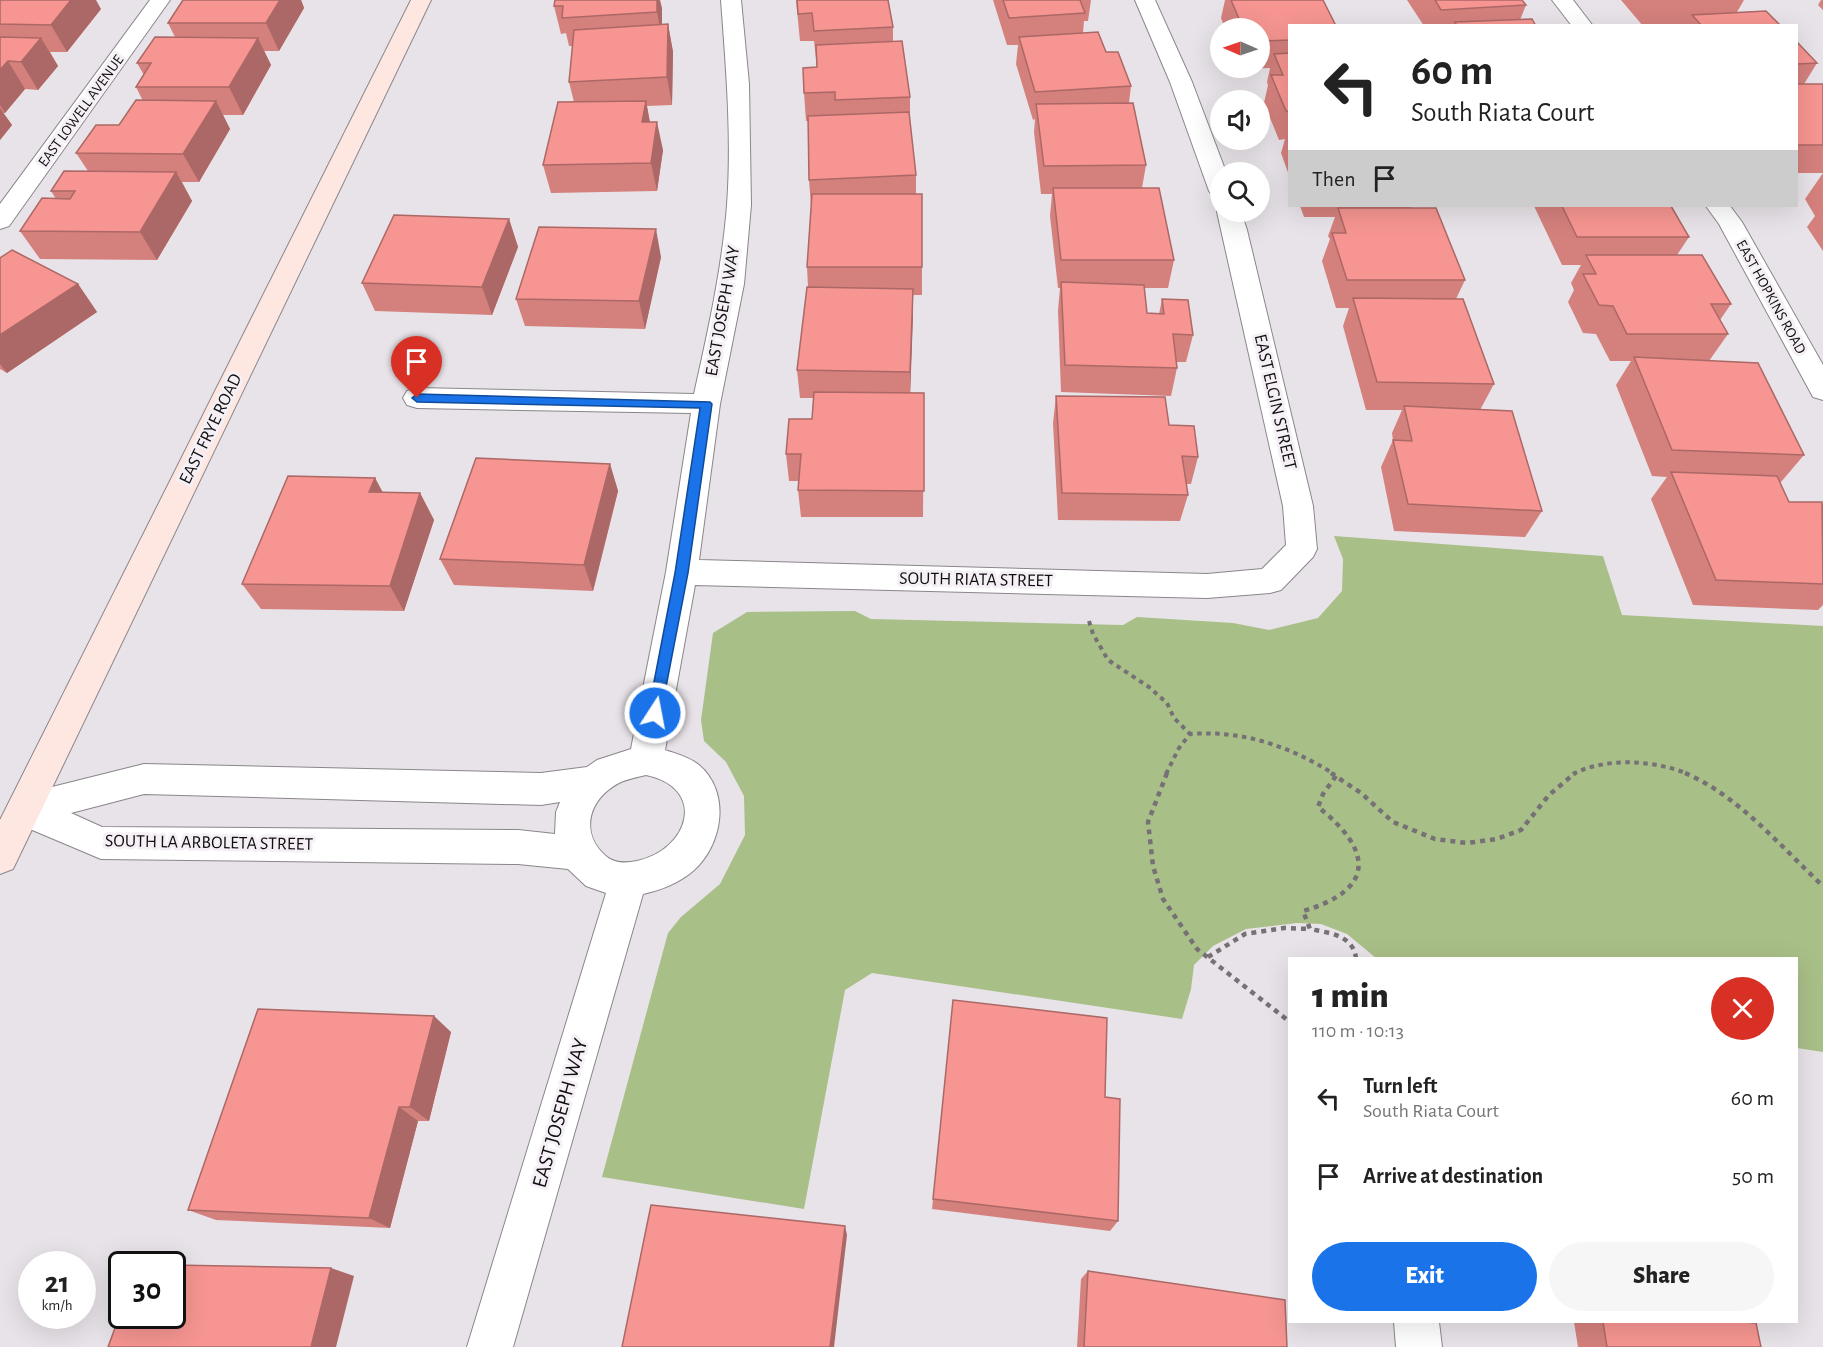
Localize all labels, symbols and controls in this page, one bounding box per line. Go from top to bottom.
north arrow [1210,18,1270,78]
map controls [1210,18,1270,222]
icon: left [1312,48,1390,126]
text: 60 m [1411,50,1493,92]
street label: EAST LOWELL AVENUE [36,52,126,170]
button: sound [1210,90,1270,150]
text: South Riata Court [1411,99,1594,126]
button: search [1210,162,1270,222]
icon: arrive [1368,162,1401,195]
text: Then [1312,168,1356,190]
street label: EAST HOPKINS ROAD [1733,237,1809,357]
street label: EAST JOSEPH WAY [703,244,743,378]
street label: EAST ELGIN STREET [1251,332,1299,472]
pin [391,336,442,398]
icon: arrive [400,345,433,378]
street label: EAST FRYE ROAD [176,371,246,487]
street label: SOUTH RIATA STREET [899,570,1053,590]
position arrow [623,681,687,745]
street label: SOUTH LA ARBOLETA STREET [105,832,313,854]
button: close [1711,977,1774,1040]
text: 1 min [1312,978,1389,1014]
text: 110 m · 10:13 [1312,1021,1404,1041]
street label: EAST JOSEPH WAY [529,1036,591,1190]
text: Turn left [1363,1075,1437,1097]
icon: left [1312,1082,1345,1115]
text: 60 m [1731,1087,1774,1109]
text: South Riata Court [1363,1101,1499,1121]
icon: arrive [1312,1160,1345,1193]
text: Arrive at destination [1363,1165,1543,1187]
text: 50 m [1732,1165,1774,1187]
button: Exit [1312,1242,1537,1311]
button: Share [1549,1242,1774,1311]
speed limit sign: 30 [108,1251,186,1329]
text: 21 [45,1268,69,1298]
text: km/h [42,1298,72,1313]

